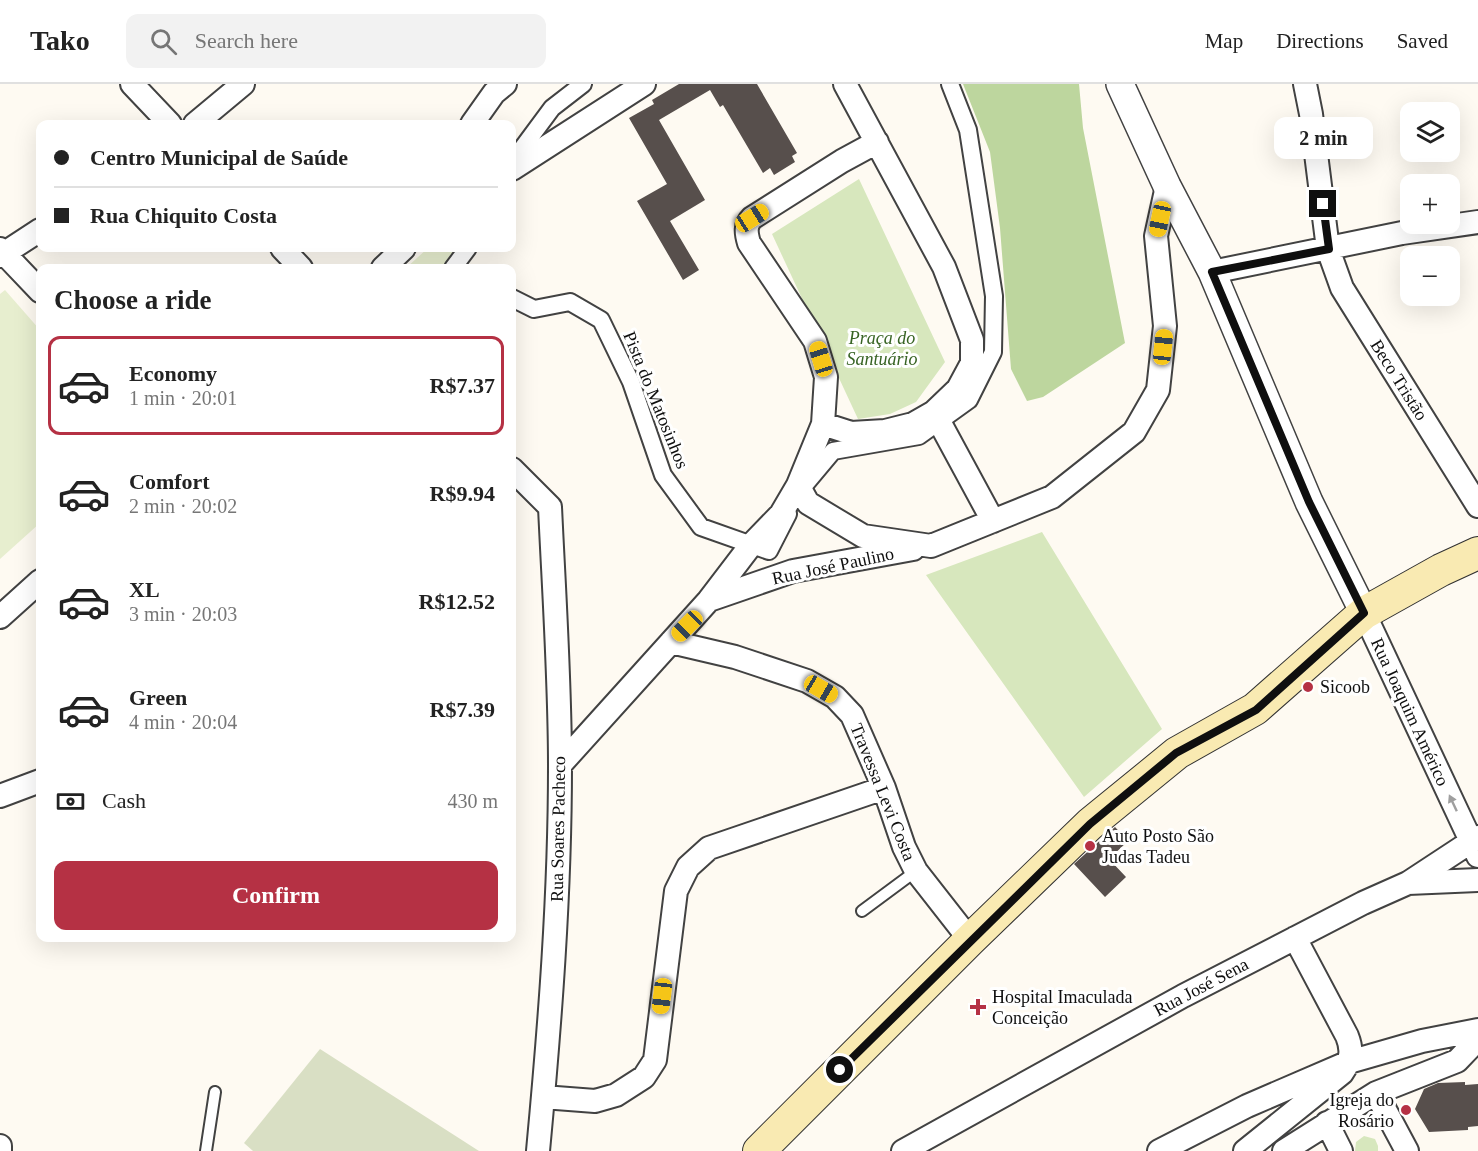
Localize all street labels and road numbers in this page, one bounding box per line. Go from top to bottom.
street label: Pista do Matosinhos [619,329,693,471]
street label: Beco Tristão [1366,336,1432,424]
street label: Rua José Paulino [770,543,896,589]
street label: Rua Joaquim Américo [1367,635,1453,789]
street label: Travessa Levi Costa [846,720,920,864]
street label: Rua Soares Pacheco [547,756,569,902]
street label: Rua José Sena [1150,954,1252,1020]

